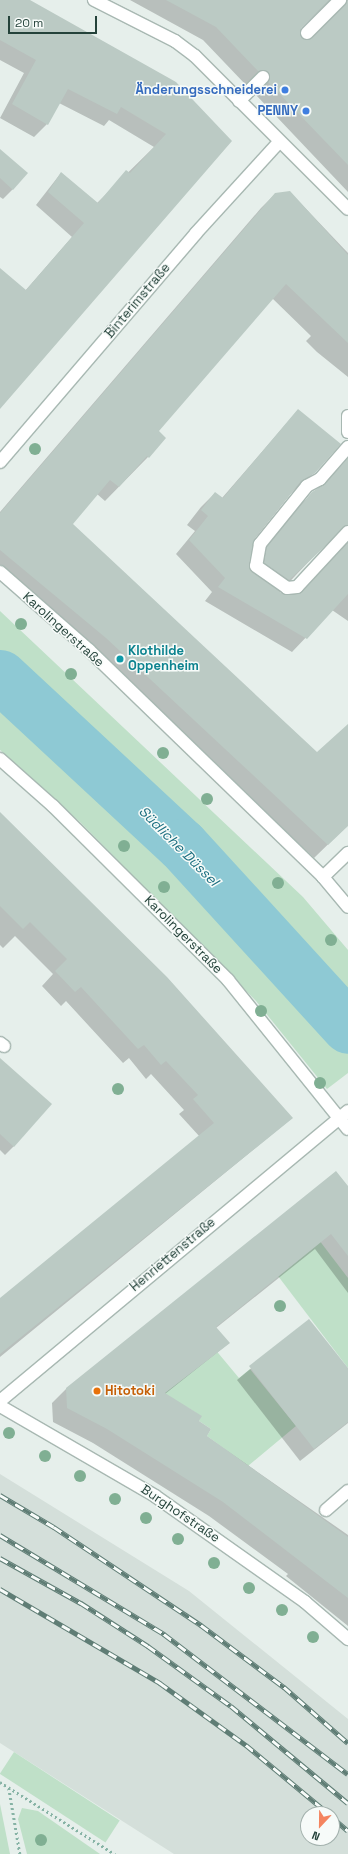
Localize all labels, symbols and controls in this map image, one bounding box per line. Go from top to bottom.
scale bar [10,8,99,34]
text: 20 m [15,15,43,31]
place label: Änderungsschneiderei [136,82,277,98]
marker: Änderungsschneiderei [280,85,290,95]
place label: PENNY [257,103,298,119]
marker: PENNY [301,106,311,116]
street label: Binterimstraße [102,260,174,342]
street label: Karolingerstraße [19,589,107,671]
place label: Klothilde Oppenheim [128,644,199,675]
marker: Klothilde Oppenheim [115,654,125,664]
water label: Südliche Düssel [136,803,222,889]
street label: Karolingerstraße [141,893,225,977]
street label: Henriettenstraße [127,1215,219,1295]
place label: Hitotoki [105,1383,155,1399]
marker: Hitotoki [92,1386,102,1396]
street label: Burghofstraße [138,1482,222,1546]
north arrow [300,1806,340,1846]
text: N [310,1828,322,1844]

